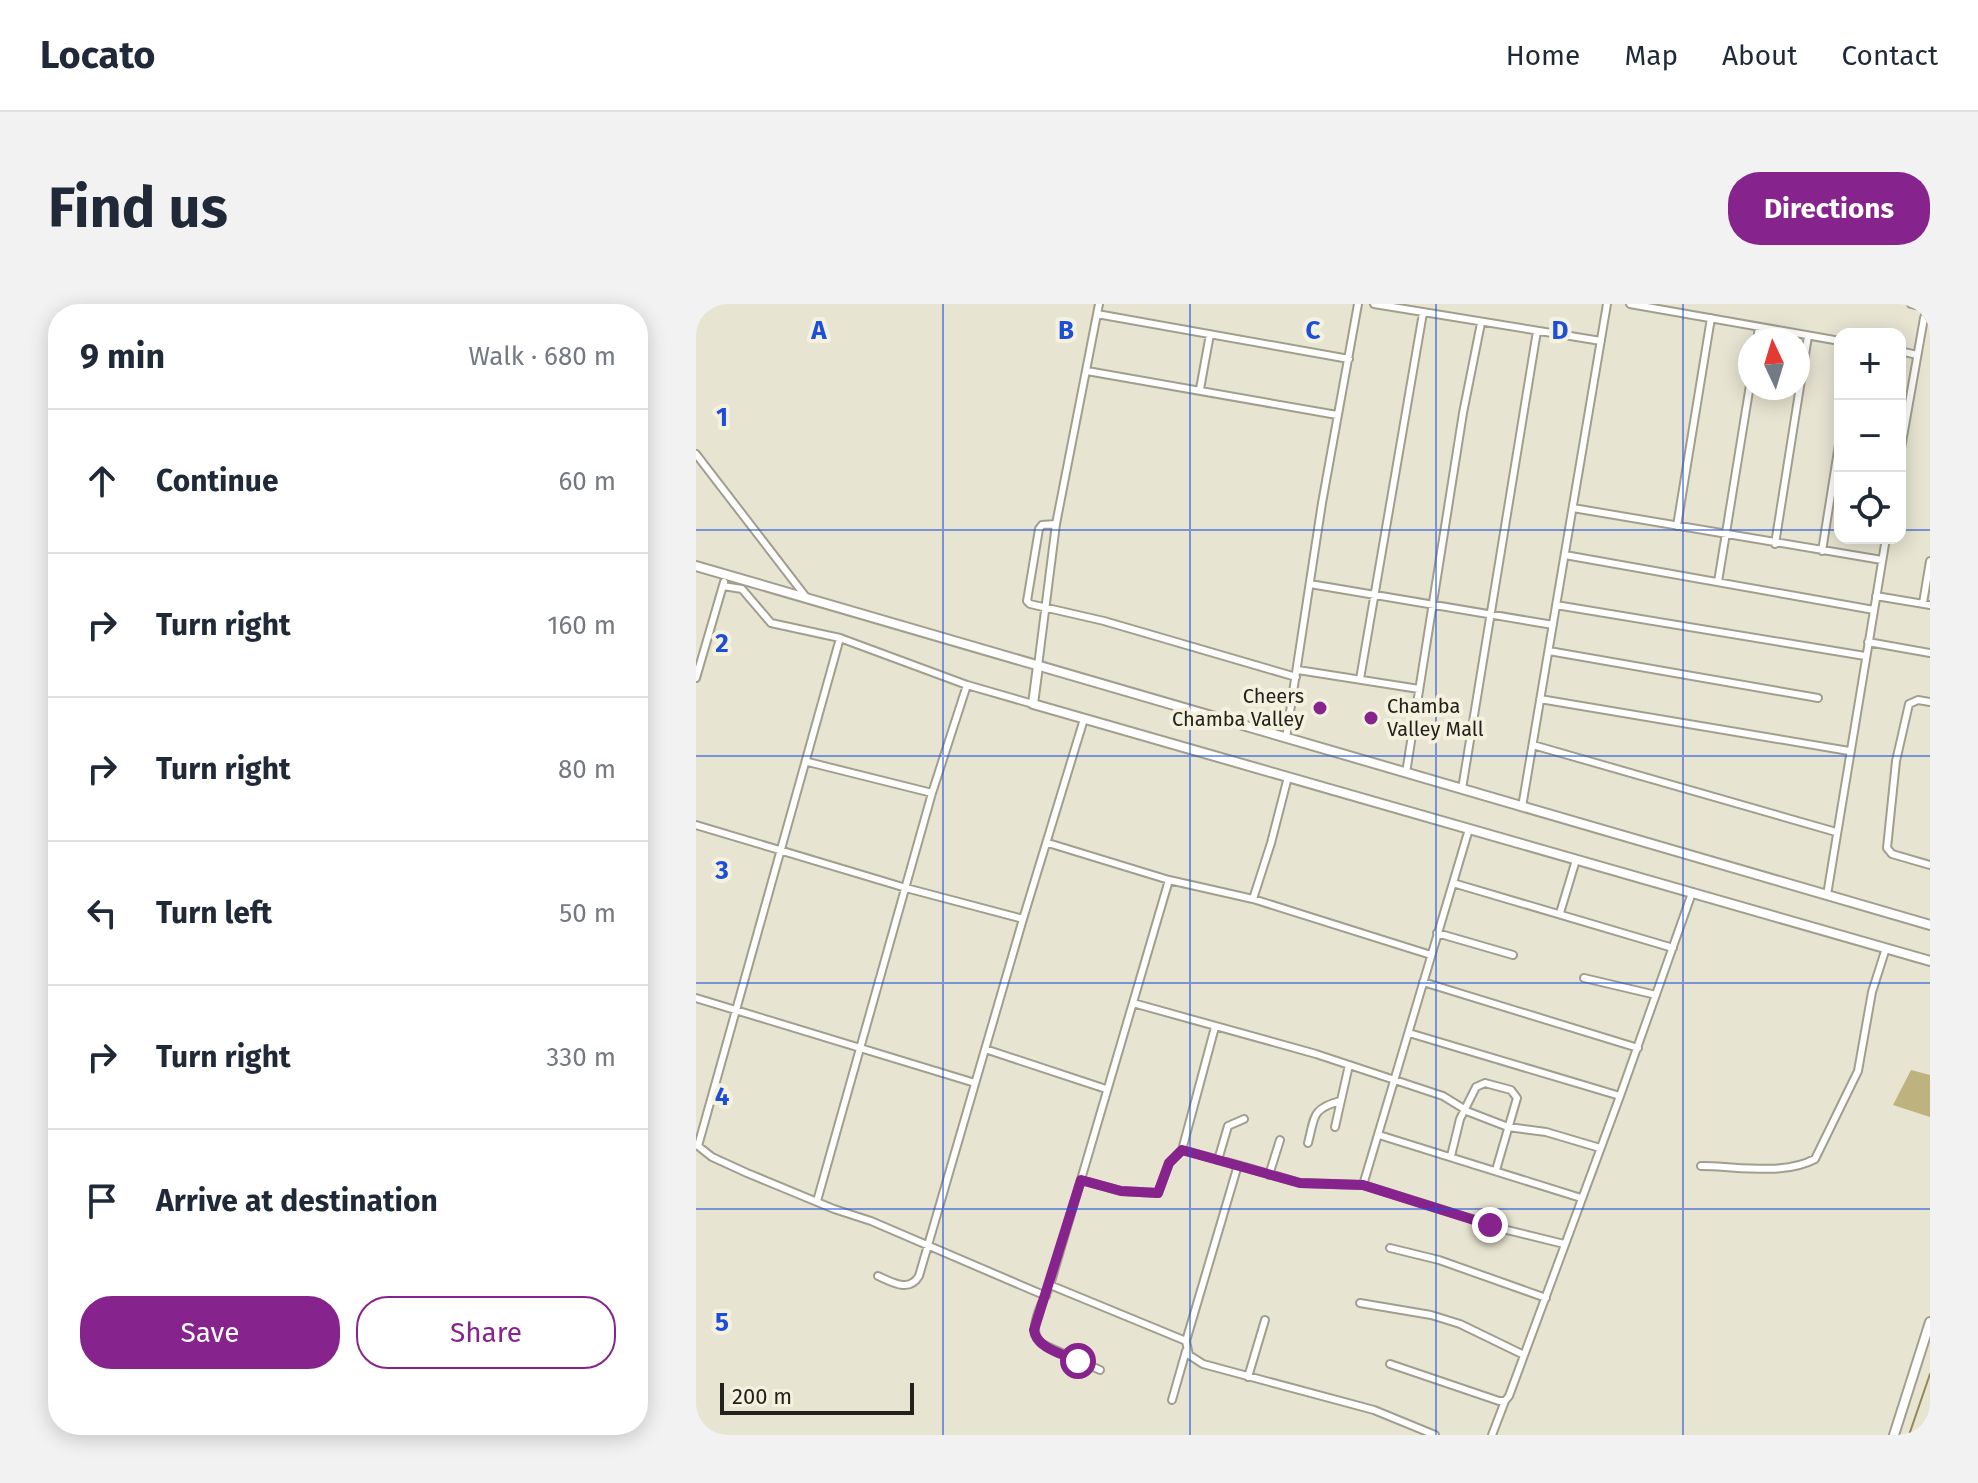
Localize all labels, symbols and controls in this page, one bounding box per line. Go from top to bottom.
text: Locato [40,32,156,78]
text: Home [1506,39,1580,72]
text: Map [1624,39,1678,72]
text: About [1722,39,1797,72]
text: Contact [1841,39,1938,72]
button: Directions [1728,172,1930,245]
text: Find us [48,175,228,242]
text: A [810,315,827,346]
text: B [1058,315,1074,346]
text: C [1306,315,1321,346]
text: D [1552,315,1569,346]
north arrow [1738,328,1810,400]
map controls [1834,328,1906,544]
button: + [1834,328,1906,400]
text: 9 min [80,336,165,377]
text: Walk · 680 m [469,341,616,372]
button: − [1834,400,1906,472]
text: 1 [716,402,728,433]
icon: ahead [80,459,124,503]
text: Continue [156,463,279,499]
text: 60 m [558,466,616,497]
button: locate [1834,472,1906,544]
icon: right [80,603,124,647]
text: Turn right [156,607,291,643]
text: 160 m [547,610,616,641]
text: 2 [715,628,729,659]
place label: Cheers Chamba Valley [1172,684,1304,731]
place label: Chamba Valley Mall [1387,694,1484,741]
marker: Cheers Chamba Valley [1311,699,1329,717]
marker: Chamba Valley Mall [1362,709,1380,727]
icon: right [80,747,124,791]
text: Turn right [156,751,291,787]
text: 80 m [558,754,616,785]
text: 3 [714,855,729,886]
icon: left [80,891,124,935]
text: Turn left [156,895,272,931]
text: 50 m [559,898,616,929]
icon: right [80,1035,124,1079]
text: Turn right [156,1039,291,1075]
text: 330 m [546,1042,616,1073]
text: 4 [715,1081,730,1112]
icon: arrive [80,1179,124,1223]
text: Arrive at destination [156,1183,438,1219]
route end [1472,1207,1508,1243]
button: Save [80,1296,340,1369]
button: Share [356,1296,616,1369]
text: 5 [715,1307,729,1338]
route start [1060,1343,1096,1379]
scale bar [720,1379,914,1415]
text: 200 m [732,1383,792,1410]

